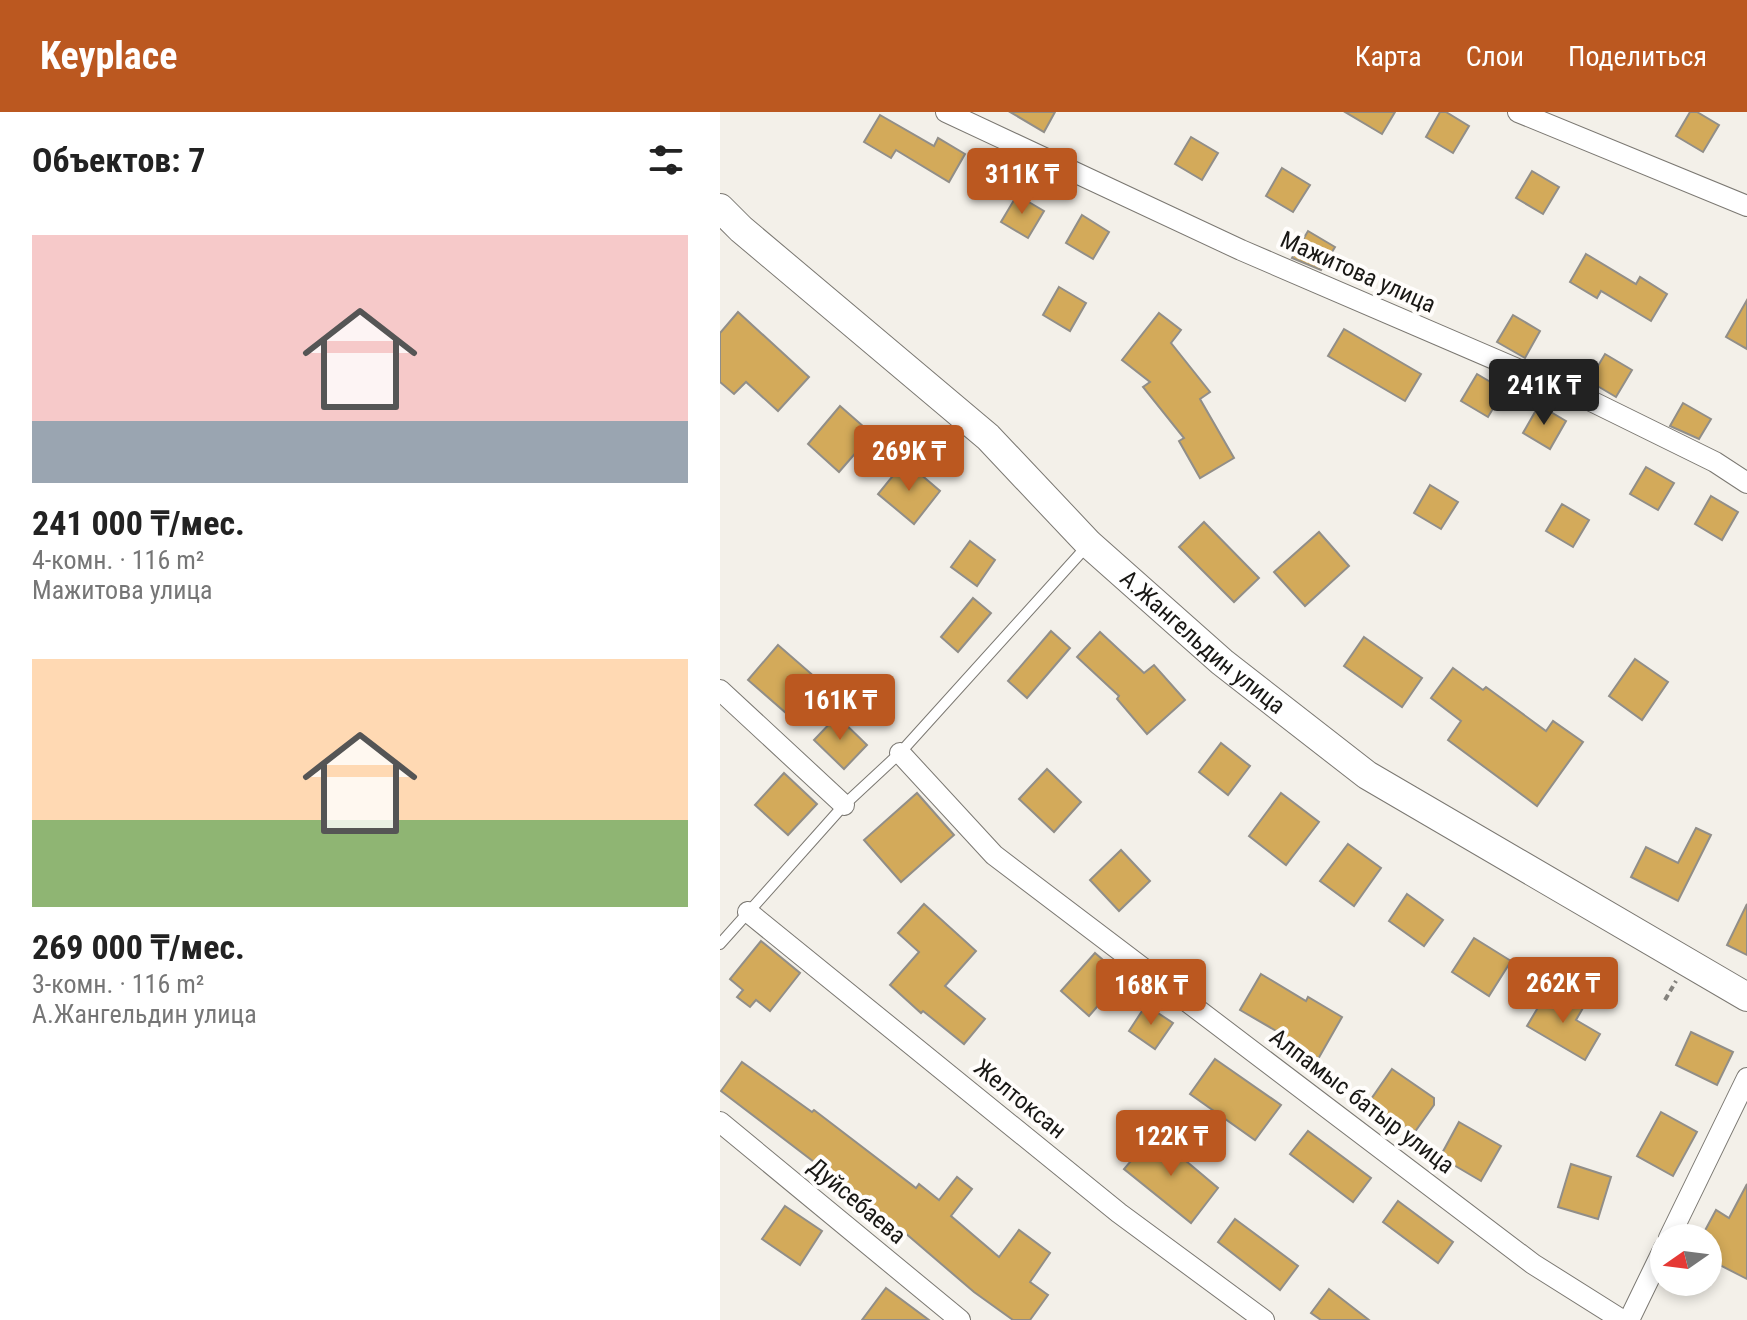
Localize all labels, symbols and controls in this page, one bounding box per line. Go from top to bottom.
text: Keyplace [40,34,177,78]
text: Карта [1355,40,1422,73]
text: Слои [1466,40,1524,73]
text: Поделиться [1568,40,1707,73]
icon: filters [644,138,688,182]
text: Объектов: 7 [32,140,206,180]
pin: 311K ₸ [957,148,1087,216]
text: 311K ₸ [985,159,1059,189]
street label: Мажитова улица [1276,225,1440,319]
icon: home [288,287,432,431]
pin: 241K ₸ [1479,359,1609,427]
text: 241K ₸ [1507,370,1581,400]
pin: 269K ₸ [844,425,974,493]
text: 269K ₸ [872,436,946,466]
text: 241 000 ₸/мес. [32,503,245,543]
text: 4-комн. · 116 m² [32,545,204,575]
street label: А.Жангельдин улица [1114,564,1291,720]
text: Мажитова улица [32,575,213,605]
pin: 161K ₸ [775,674,905,742]
text: 161K ₸ [803,685,877,715]
icon: home [288,711,432,855]
text: 269 000 ₸/мес. [32,927,245,967]
pin: 262K ₸ [1498,957,1628,1025]
pin: 168K ₸ [1086,959,1216,1027]
text: 262K ₸ [1526,968,1600,998]
text: 3-комн. · 116 m² [32,969,204,999]
text: 168K ₸ [1114,970,1188,1000]
text: А.Жангельдин улица [32,999,257,1029]
street label: Алпамыс батыр улица [1264,1023,1460,1179]
street label: Желтоксан [968,1053,1072,1145]
pin: 122K ₸ [1106,1110,1236,1178]
text: 122K ₸ [1134,1121,1208,1151]
street label: Дуйсебаева [803,1152,911,1250]
north arrow [1650,1224,1722,1296]
map controls [1650,1224,1722,1296]

